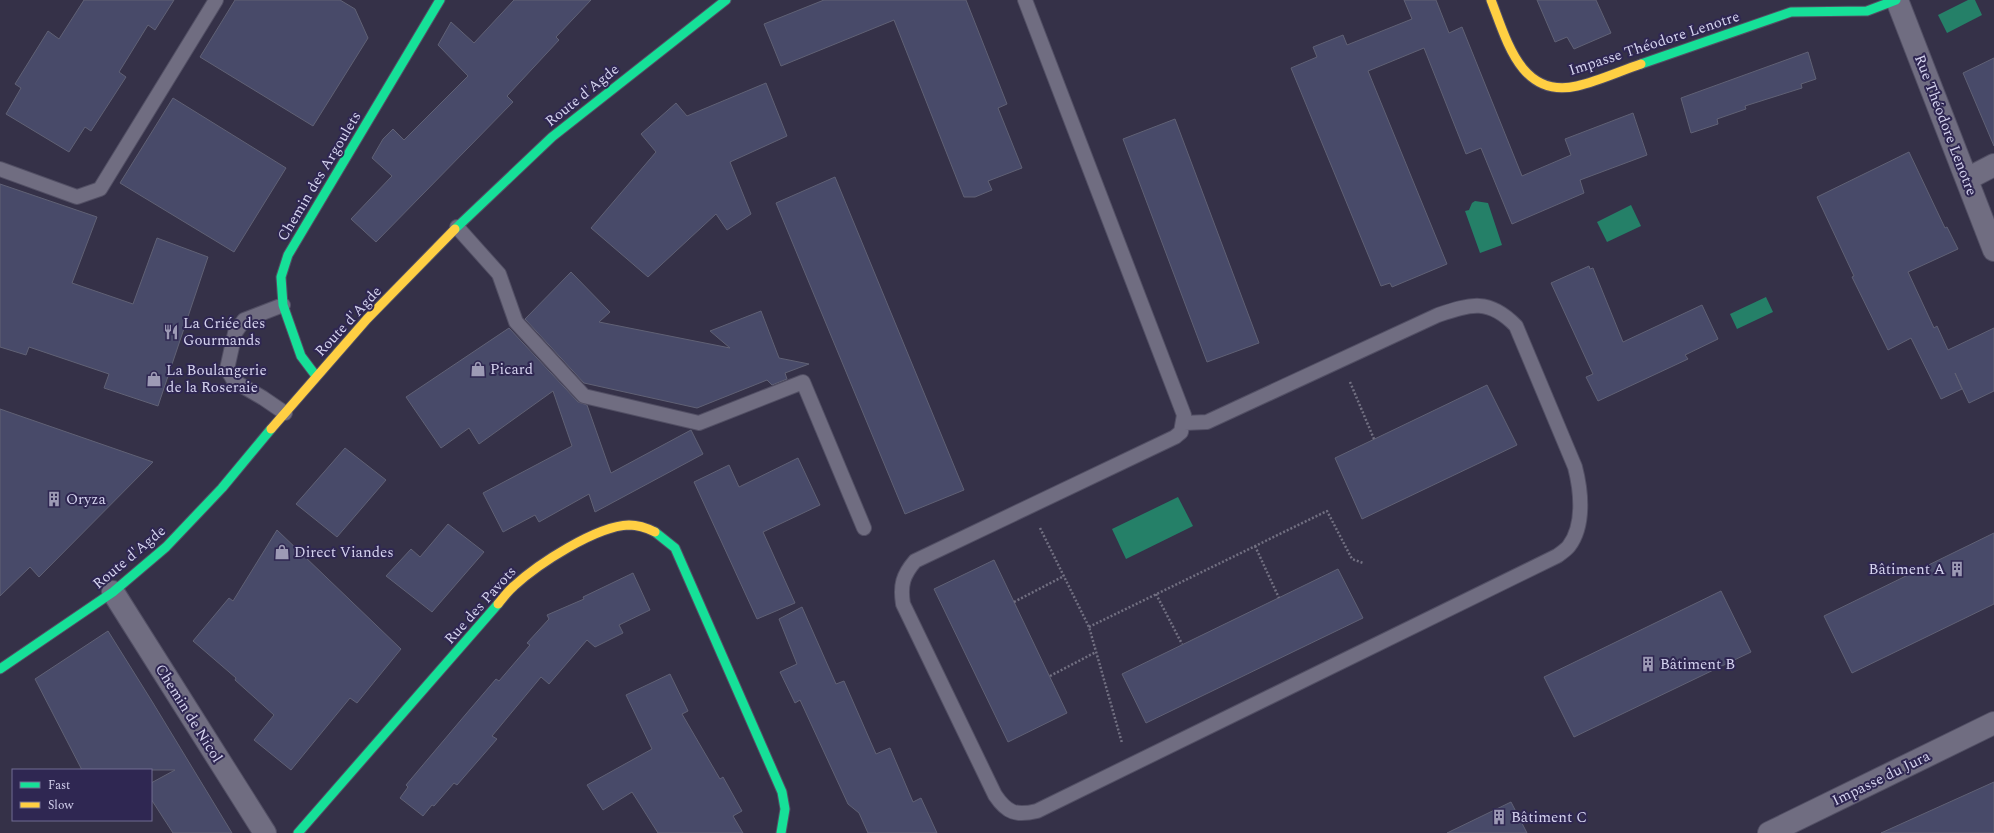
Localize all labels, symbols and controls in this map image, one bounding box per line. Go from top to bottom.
street label: Impasse Théodore Lenotre [1566,5,1743,82]
street label: Rue Théodore Lenotre [1908,51,1983,199]
street label: Route d'Agde [540,58,624,132]
street label: Chemin des Argoulets [271,107,367,246]
street label: Route d'Agde [309,281,387,362]
place label: La Criée des Gourmands [183,312,266,352]
restaurant icon: La Criée des Gourmands [162,323,180,341]
place label: Picard [490,358,533,381]
place label: La Boulangerie de la Roseraie [166,359,267,399]
shop icon: Picard [469,360,487,378]
shop icon: La Boulangerie de la Roseraie [145,370,163,388]
place label: Oryza [66,488,106,511]
building icon: Oryza [45,490,63,508]
street label: Route d'Agde [88,520,171,595]
place label: Direct Viandes [294,541,394,564]
shop icon: Direct Viandes [273,543,291,561]
place label: Bâtiment A [1869,558,1945,581]
building icon: Bâtiment A [1948,560,1966,578]
street label: Rue des Pavots [439,561,522,650]
place label: Bâtiment B [1660,653,1735,676]
building icon: Bâtiment B [1639,655,1657,673]
street label: Chemin de Nicol [149,659,228,767]
street label: Impasse du Jura [1828,744,1935,812]
legend [12,769,152,821]
text: Fast [48,776,70,795]
text: Slow [48,796,74,815]
place label: Bâtiment C [1511,806,1587,829]
building icon: Bâtiment C [1490,808,1508,826]

